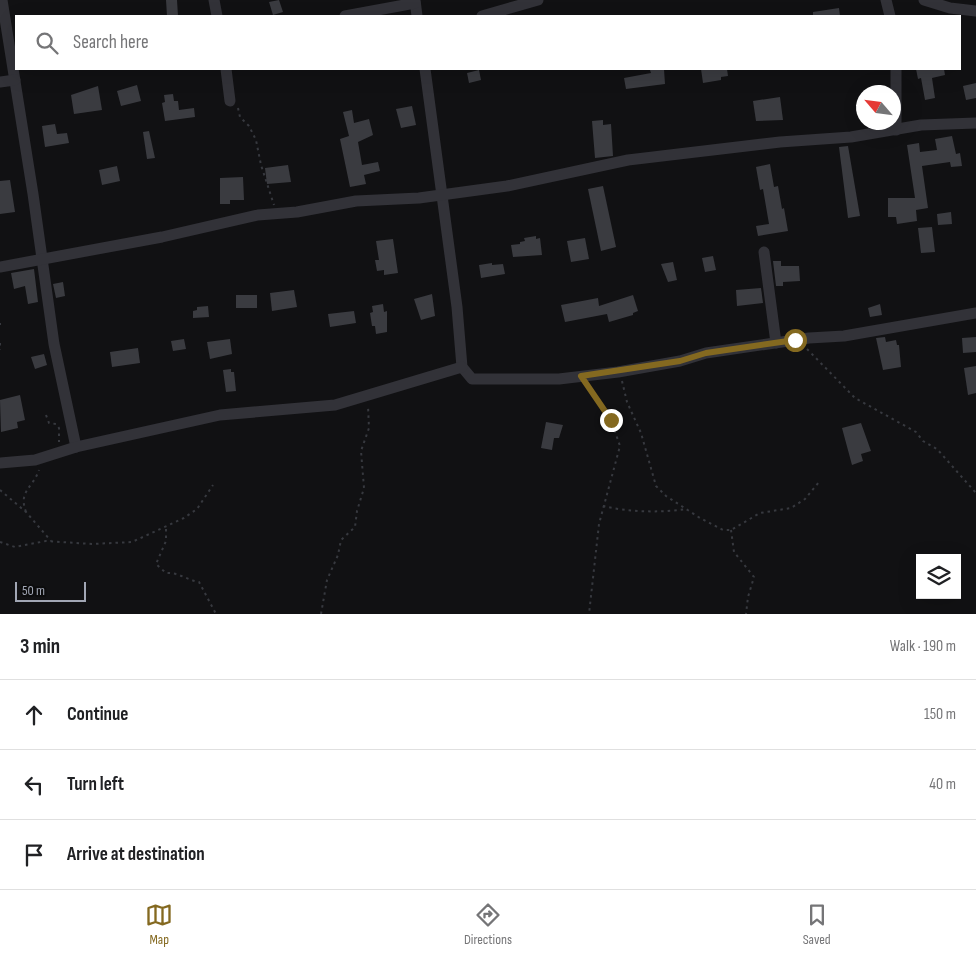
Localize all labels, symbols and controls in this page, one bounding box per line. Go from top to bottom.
search box [15,15,961,70]
icon: search [33,29,61,57]
text: Search here [73,31,149,54]
north arrow [856,85,901,130]
route start [784,329,807,352]
route end [600,409,623,432]
map controls [916,554,961,599]
button: layers [916,554,961,599]
scale bar [15,579,86,602]
text: 50 m [22,582,45,599]
text: 3 min [20,634,60,659]
text: Walk · 190 m [890,637,956,656]
icon: ahead [20,701,48,729]
text: Continue [67,703,128,726]
text: 150 m [924,705,956,724]
icon: left [20,771,48,799]
text: Turn left [67,773,124,796]
text: 40 m [929,775,956,794]
icon: arrive [20,841,48,869]
text: Arrive at destination [67,843,205,866]
tab: Map [145,901,173,948]
tab: Directions [464,901,512,948]
tab: Saved [803,901,831,948]

